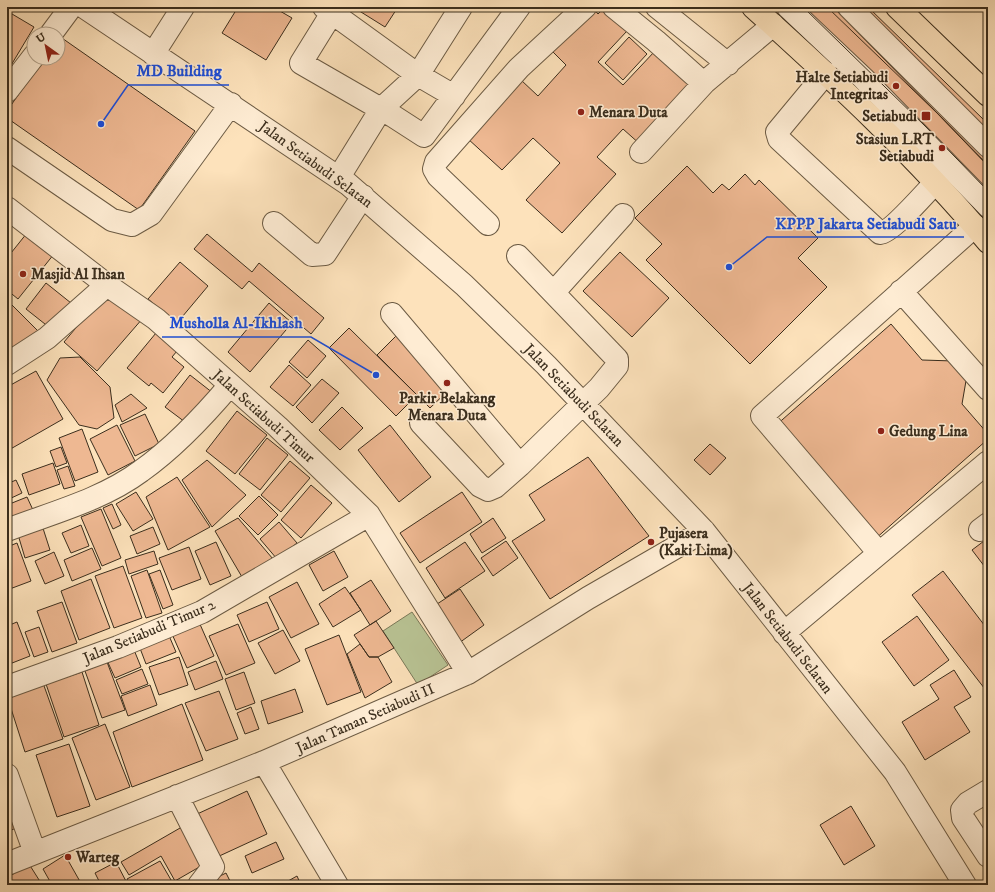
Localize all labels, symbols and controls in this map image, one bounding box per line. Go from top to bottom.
north arrow [26,26,66,66]
text: U [34,30,49,47]
callout: MD Building [128,57,229,85]
text: MD Building [136,61,223,81]
place label: Halte Setiabudi Integritas [796,68,888,104]
marker: Halte Setiabudi Integritas [891,81,901,91]
place label: Menara Duta [589,103,668,122]
marker: Menara Duta [576,107,586,117]
place label: Setiabudi [862,107,917,126]
marker: Setiabudi [920,110,932,122]
street label: Jalan Setiabudi Selatan [254,116,376,212]
place label: Stasiun LRT Setiabudi [856,130,935,166]
marker: Stasiun LRT Setiabudi [937,143,947,153]
callout: KPPP Jakarta Setiabudi Satu [767,209,964,237]
text: KPPP Jakarta Setiabudi Satu [775,214,957,234]
place label: Masjid Al Ihsan [31,265,125,284]
marker: Masjid Al Ihsan [18,269,28,279]
callout: Musholla Al-Ikhlash [162,309,311,337]
text: Musholla Al-Ikhlash [169,313,303,333]
street label: Jalan Setiabudi Selatan [518,338,628,451]
street label: Jalan Setiabudi Timur [207,364,319,468]
marker: Parkir Belakang Menara Duta [442,378,452,388]
place label: Parkir Belakang Menara Duta [399,389,496,425]
place label: Gedung Lina [889,422,968,441]
marker: Gedung Lina [876,426,886,436]
place label: Pujasera (Kaki Lima) [659,524,733,560]
marker: Pujasera (Kaki Lima) [646,537,656,547]
street label: Jalan Setiabudi Selatan [737,577,837,698]
street label: Jalan Setiabudi Timur 2 [78,595,219,669]
street label: Jalan Taman Setiabudi II [291,679,437,758]
place label: Warteg [75,848,120,867]
marker: Warteg [63,852,73,862]

